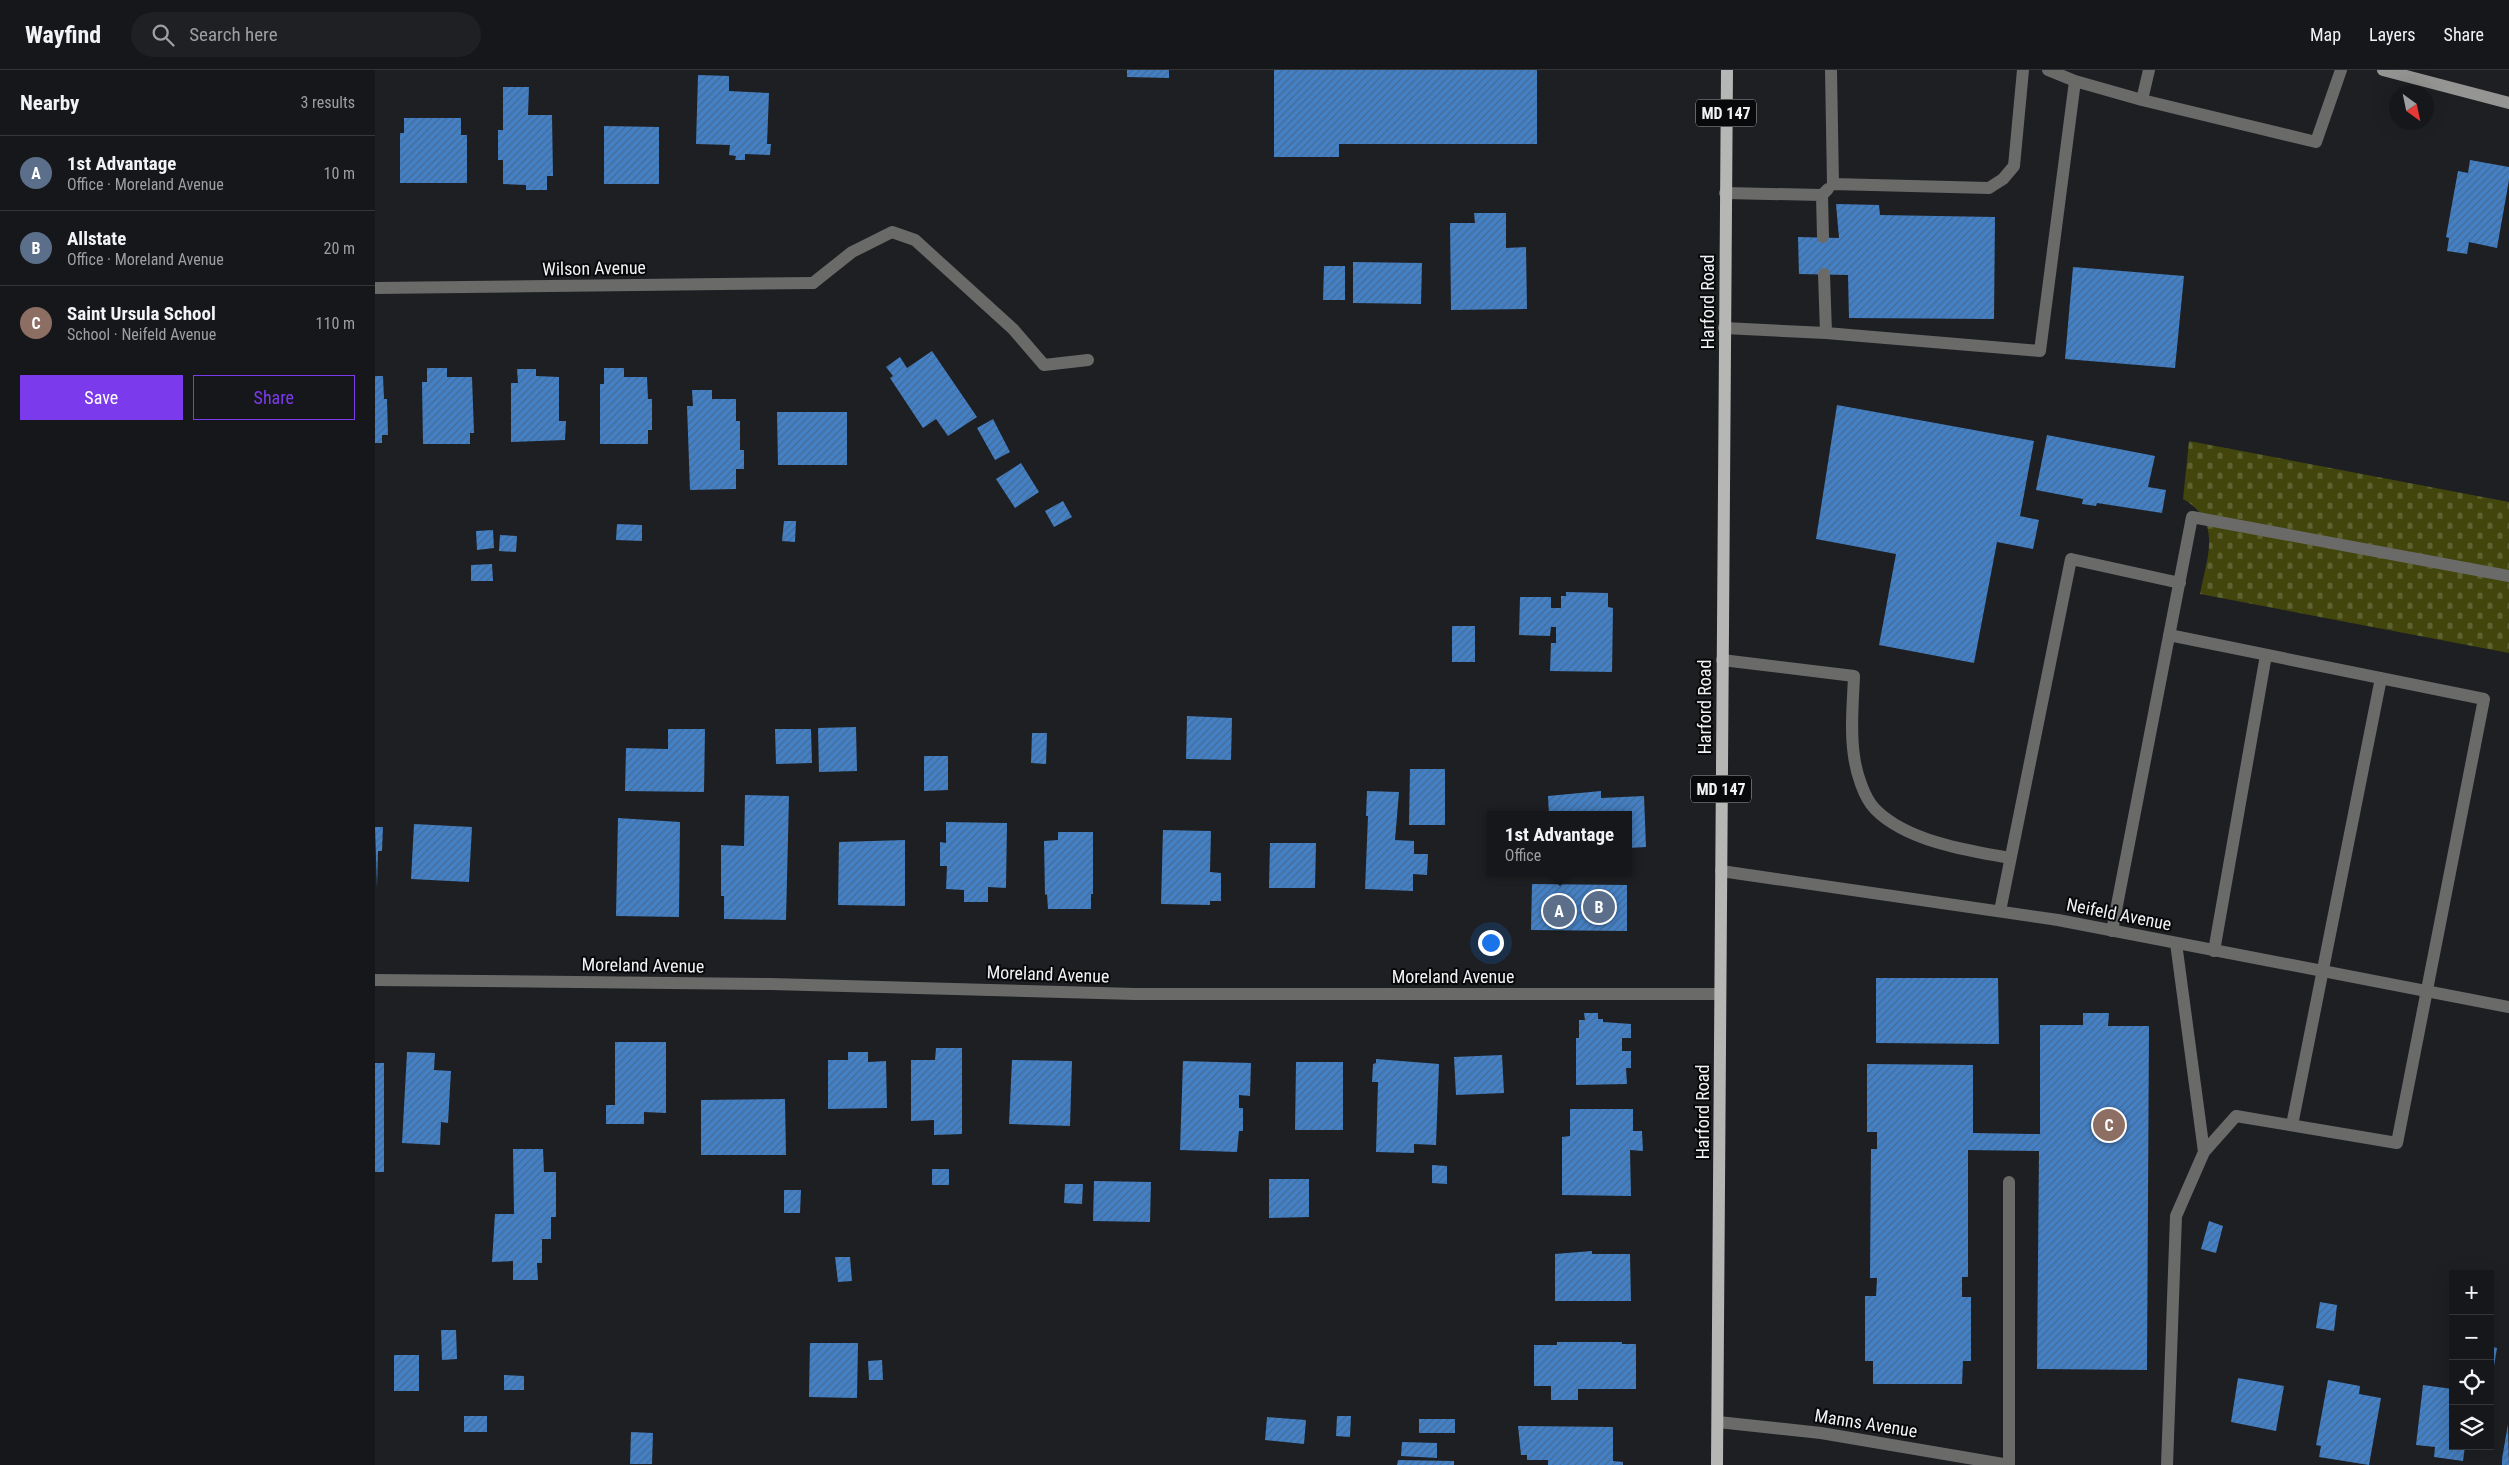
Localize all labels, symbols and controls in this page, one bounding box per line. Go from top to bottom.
search box [131,12,481,57]
text: Wayfind [25,21,101,49]
icon: search [149,21,177,49]
text: Search here [189,23,278,46]
text: Map [2310,24,2341,45]
text: Layers [2369,24,2416,45]
text: Share [2444,24,2484,45]
north arrow [2389,85,2434,130]
text: Nearby [20,91,79,115]
text: 3 results [300,93,355,112]
road number: MD 147 [1696,99,1756,126]
text: 1st Advantage [67,152,176,175]
text: A [31,164,41,183]
text: 10 m [323,164,355,183]
text: Office · Moreland Avenue [67,175,224,194]
text: Allstate [67,227,126,250]
text: B [32,239,40,258]
text: 20 m [323,239,355,258]
text: Office · Moreland Avenue [67,250,224,269]
street label: Harford Road [1697,255,1718,349]
street label: Wilson Avenue [542,257,646,279]
text: Saint Ursula School [67,302,216,325]
text: C [31,314,41,333]
text: 110 m [316,314,355,333]
text: School · Neifeld Avenue [67,325,216,344]
button: Save [20,375,183,420]
button: Share [193,375,355,420]
street label: Harford Road [1694,660,1715,754]
road number: MD 147 [1691,776,1751,802]
popup [1487,811,1632,876]
text: 1st Advantage [1505,823,1614,846]
text: Office [1505,846,1541,865]
pin: B [1583,888,1615,926]
pin: A [1543,892,1575,930]
street label: Neifeld Avenue [2065,894,2173,934]
your location [1478,930,1504,956]
street label: Moreland Avenue [581,953,705,977]
street label: Moreland Avenue [986,961,1110,987]
street label: Moreland Avenue [1392,966,1514,987]
street label: Harford Road [1692,1065,1713,1159]
pin: C [2093,1106,2125,1144]
map controls [2449,1270,2494,1450]
button: + [2449,1270,2494,1315]
button: − [2449,1315,2494,1360]
button: locate [2449,1360,2494,1405]
street label: Manns Avenue [1813,1405,1919,1441]
button: layers [2449,1405,2494,1450]

